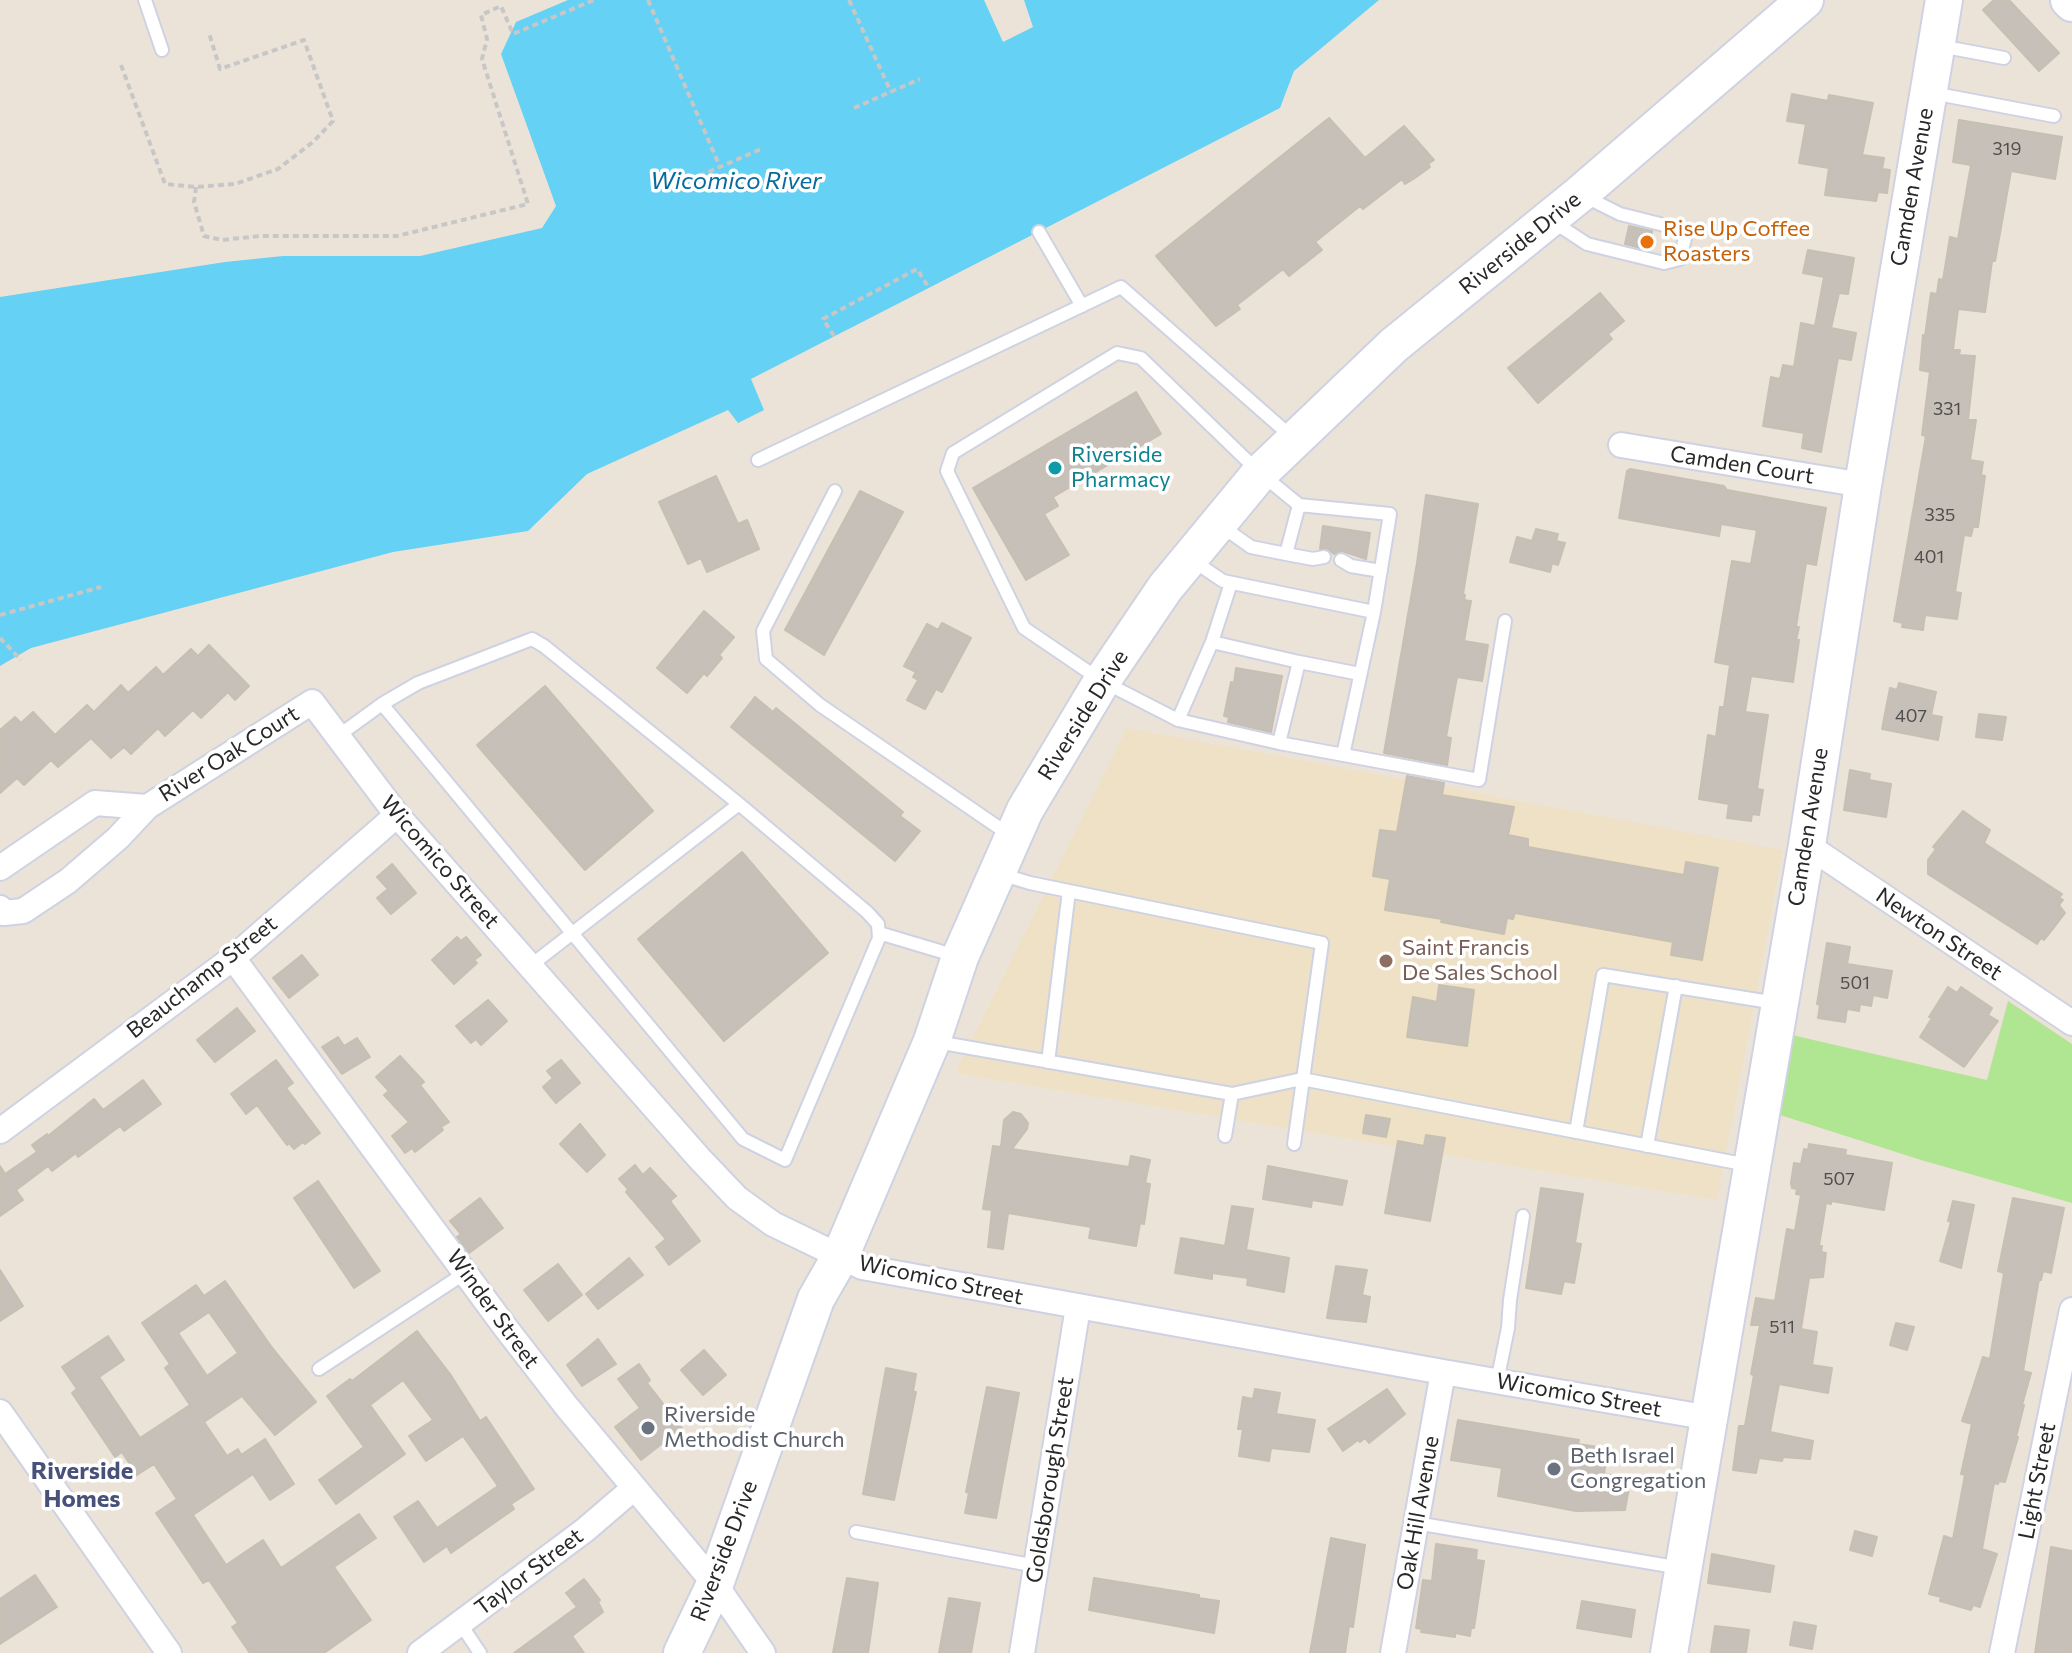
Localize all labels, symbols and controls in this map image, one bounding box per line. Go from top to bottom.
street label: Camden Avenue [1885,106,1939,268]
house number: 319 [1993,138,2021,160]
water label: Wicomico River [650,167,822,195]
street label: Riverside Drive [1454,186,1586,300]
place label: Rise Up Coffee Roasters [1663,216,1810,268]
marker: Rise Up Coffee Roasters [1638,233,1656,251]
house number: 331 [1933,398,1961,420]
street label: Camden Court [1668,441,1816,489]
place label: Riverside Pharmacy [1071,442,1171,494]
marker: Riverside Pharmacy [1046,459,1064,477]
house number: 335 [1925,504,1955,526]
house number: 401 [1914,546,1944,568]
street label: Riverside Drive [1032,645,1134,785]
street label: River Oak Court [154,700,304,808]
house number: 407 [1895,705,1927,727]
street label: Camden Avenue [1782,746,1834,908]
street label: Wicomico Street [375,790,505,934]
street label: Newton Street [1871,882,2007,986]
street label: Beauchamp Street [122,910,282,1044]
place label: Saint Francis De Sales School [1402,935,1558,986]
marker: Saint Francis De Sales School [1377,952,1395,970]
house number: 501 [1840,972,1870,994]
house number: 507 [1823,1168,1855,1190]
street label: Winder Street [441,1245,545,1373]
street label: Wicomico Street [856,1250,1026,1310]
house number: 511 [1769,1316,1795,1338]
street label: Wicomico Street [1494,1367,1664,1423]
street label: Goldsborough Street [1021,1375,1079,1585]
place label: Riverside Methodist Church [664,1402,845,1454]
marker: Riverside Methodist Church [639,1419,657,1437]
street label: Light Street [2013,1420,2061,1542]
street label: Oak Hill Avenue [1391,1434,1445,1592]
place label: Beth Israel Congregation [1570,1443,1706,1494]
district label: Riverside Homes [31,1457,133,1513]
marker: Beth Israel Congregation [1545,1460,1563,1478]
street label: Riverside Drive [685,1477,763,1625]
street label: Taylor Street [470,1523,588,1621]

